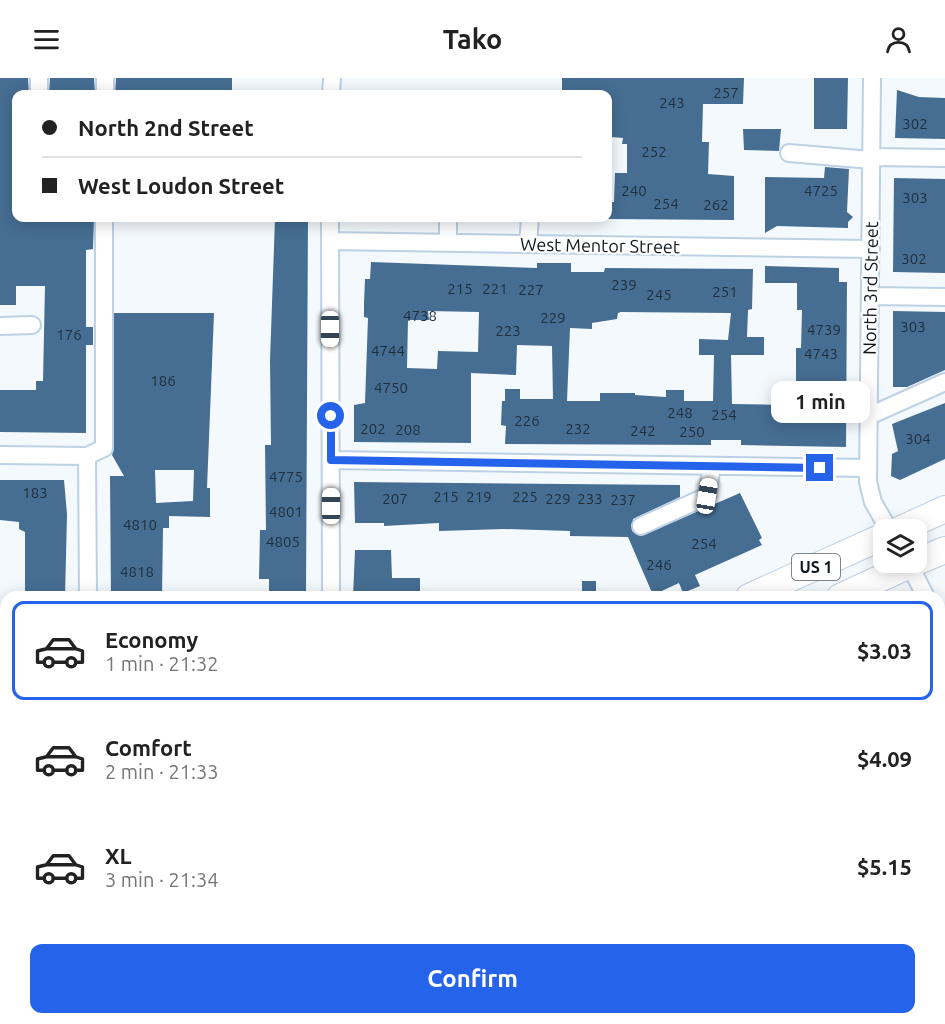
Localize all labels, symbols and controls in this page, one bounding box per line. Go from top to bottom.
icon: menu [30,23,63,56]
icon: person [882,23,915,56]
text: Tako [443,24,502,54]
house number: 257 [713,84,739,101]
house number: 243 [659,94,685,111]
text: North 2nd Street [78,115,254,140]
house number: 302 [902,115,928,132]
house number: 252 [641,143,667,160]
text: West Loudon Street [78,173,284,198]
house number: 240 [621,182,647,199]
house number: 4725 [804,182,838,199]
house number: 303 [902,189,928,206]
house number: 254 [653,195,679,212]
house number: 262 [703,196,729,213]
street label: North 3rd Street [859,221,881,355]
street label: West Mentor Street [520,234,680,256]
house number: 302 [901,250,927,267]
house number: 239 [611,276,637,293]
house number: 215 [447,280,473,297]
house number: 221 [482,280,508,297]
house number: 227 [518,281,544,298]
house number: 251 [712,283,738,300]
house number: 245 [646,286,672,303]
house number: 4738 [403,307,437,324]
house number: 229 [540,309,566,326]
car [321,311,339,347]
house number: 303 [900,318,926,335]
house number: 4739 [807,321,841,338]
house number: 223 [495,322,521,339]
house number: 176 [56,326,82,343]
house number: 4744 [371,342,405,359]
house number: 4743 [804,345,838,362]
house number: 186 [150,372,176,389]
house number: 4750 [374,379,408,396]
callout: 1 min [770,381,870,423]
text: 1 min [795,390,846,413]
route start [317,402,344,429]
house number: 248 [667,404,693,421]
house number: 254 [711,406,737,423]
house number: 226 [514,412,540,429]
house number: 202 [360,420,386,437]
house number: 232 [565,420,591,437]
house number: 208 [395,421,421,438]
house number: 242 [630,422,656,439]
house number: 250 [679,423,705,440]
house number: 304 [905,430,931,447]
route end [806,454,833,481]
house number: 4775 [269,468,303,485]
car [695,477,719,515]
house number: 183 [22,484,48,501]
car [322,488,340,524]
house number: 215 [433,488,459,505]
house number: 219 [466,488,492,505]
house number: 225 [512,488,538,505]
house number: 207 [382,490,408,507]
house number: 229 [545,490,571,507]
house number: 233 [577,490,603,507]
house number: 237 [610,491,636,508]
house number: 4801 [269,503,303,520]
house number: 4810 [123,516,157,533]
map controls [873,519,927,573]
button: layers [873,519,927,573]
house number: 4805 [266,533,300,550]
house number: 254 [691,535,717,552]
road number: US 1 [792,554,840,580]
house number: 246 [646,556,672,573]
house number: 4818 [120,563,154,580]
icon: car [33,624,87,678]
text: Economy [105,627,198,652]
text: $3.03 [857,638,912,663]
text: 1 min · 21:32 [105,652,219,675]
icon: car [33,732,87,786]
text: Comfort [105,735,192,760]
text: $4.09 [857,746,912,771]
text: 2 min · 21:33 [105,760,219,783]
icon: car [33,840,87,894]
text: XL [105,843,132,868]
text: $5.15 [857,854,912,879]
text: 3 min · 21:34 [105,868,219,891]
button: Confirm [30,944,915,1013]

